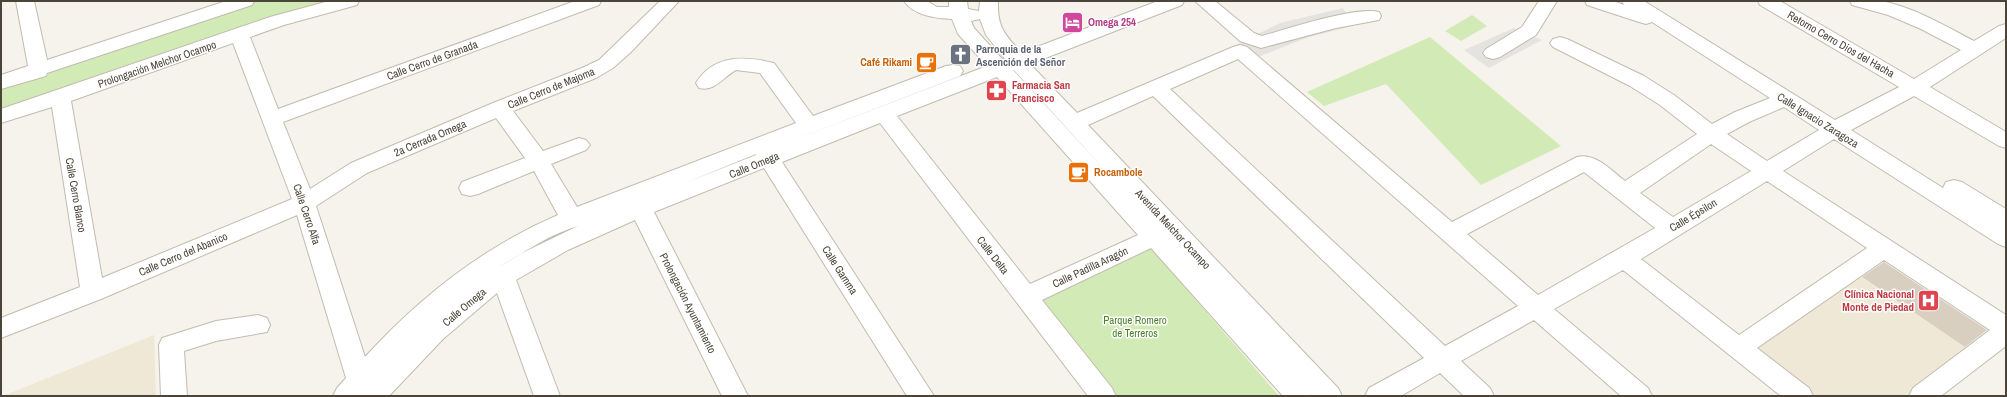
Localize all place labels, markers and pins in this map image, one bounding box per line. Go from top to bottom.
hotel icon: Omega 254 [1060,9,1086,35]
place label: Omega 254 [1088,15,1136,29]
church icon: Parroquia de la Ascención del Señor [947,42,973,68]
place label: Parroquia de la Ascención del Señor [976,42,1066,69]
cafe icon: Café Rikami [914,49,940,75]
place label: Café Rikami [860,55,912,69]
pharmacy icon: Farmacia San Francisco [984,78,1010,104]
place label: Farmacia San Francisco [1012,78,1070,105]
cafe icon: Rocambole [1066,159,1092,185]
place label: Rocambole [1094,165,1143,179]
place label: Clínica Nacional Monte de Piedad [1842,287,1914,314]
hospital icon: Clínica Nacional Monte de Piedad [1916,287,1942,313]

